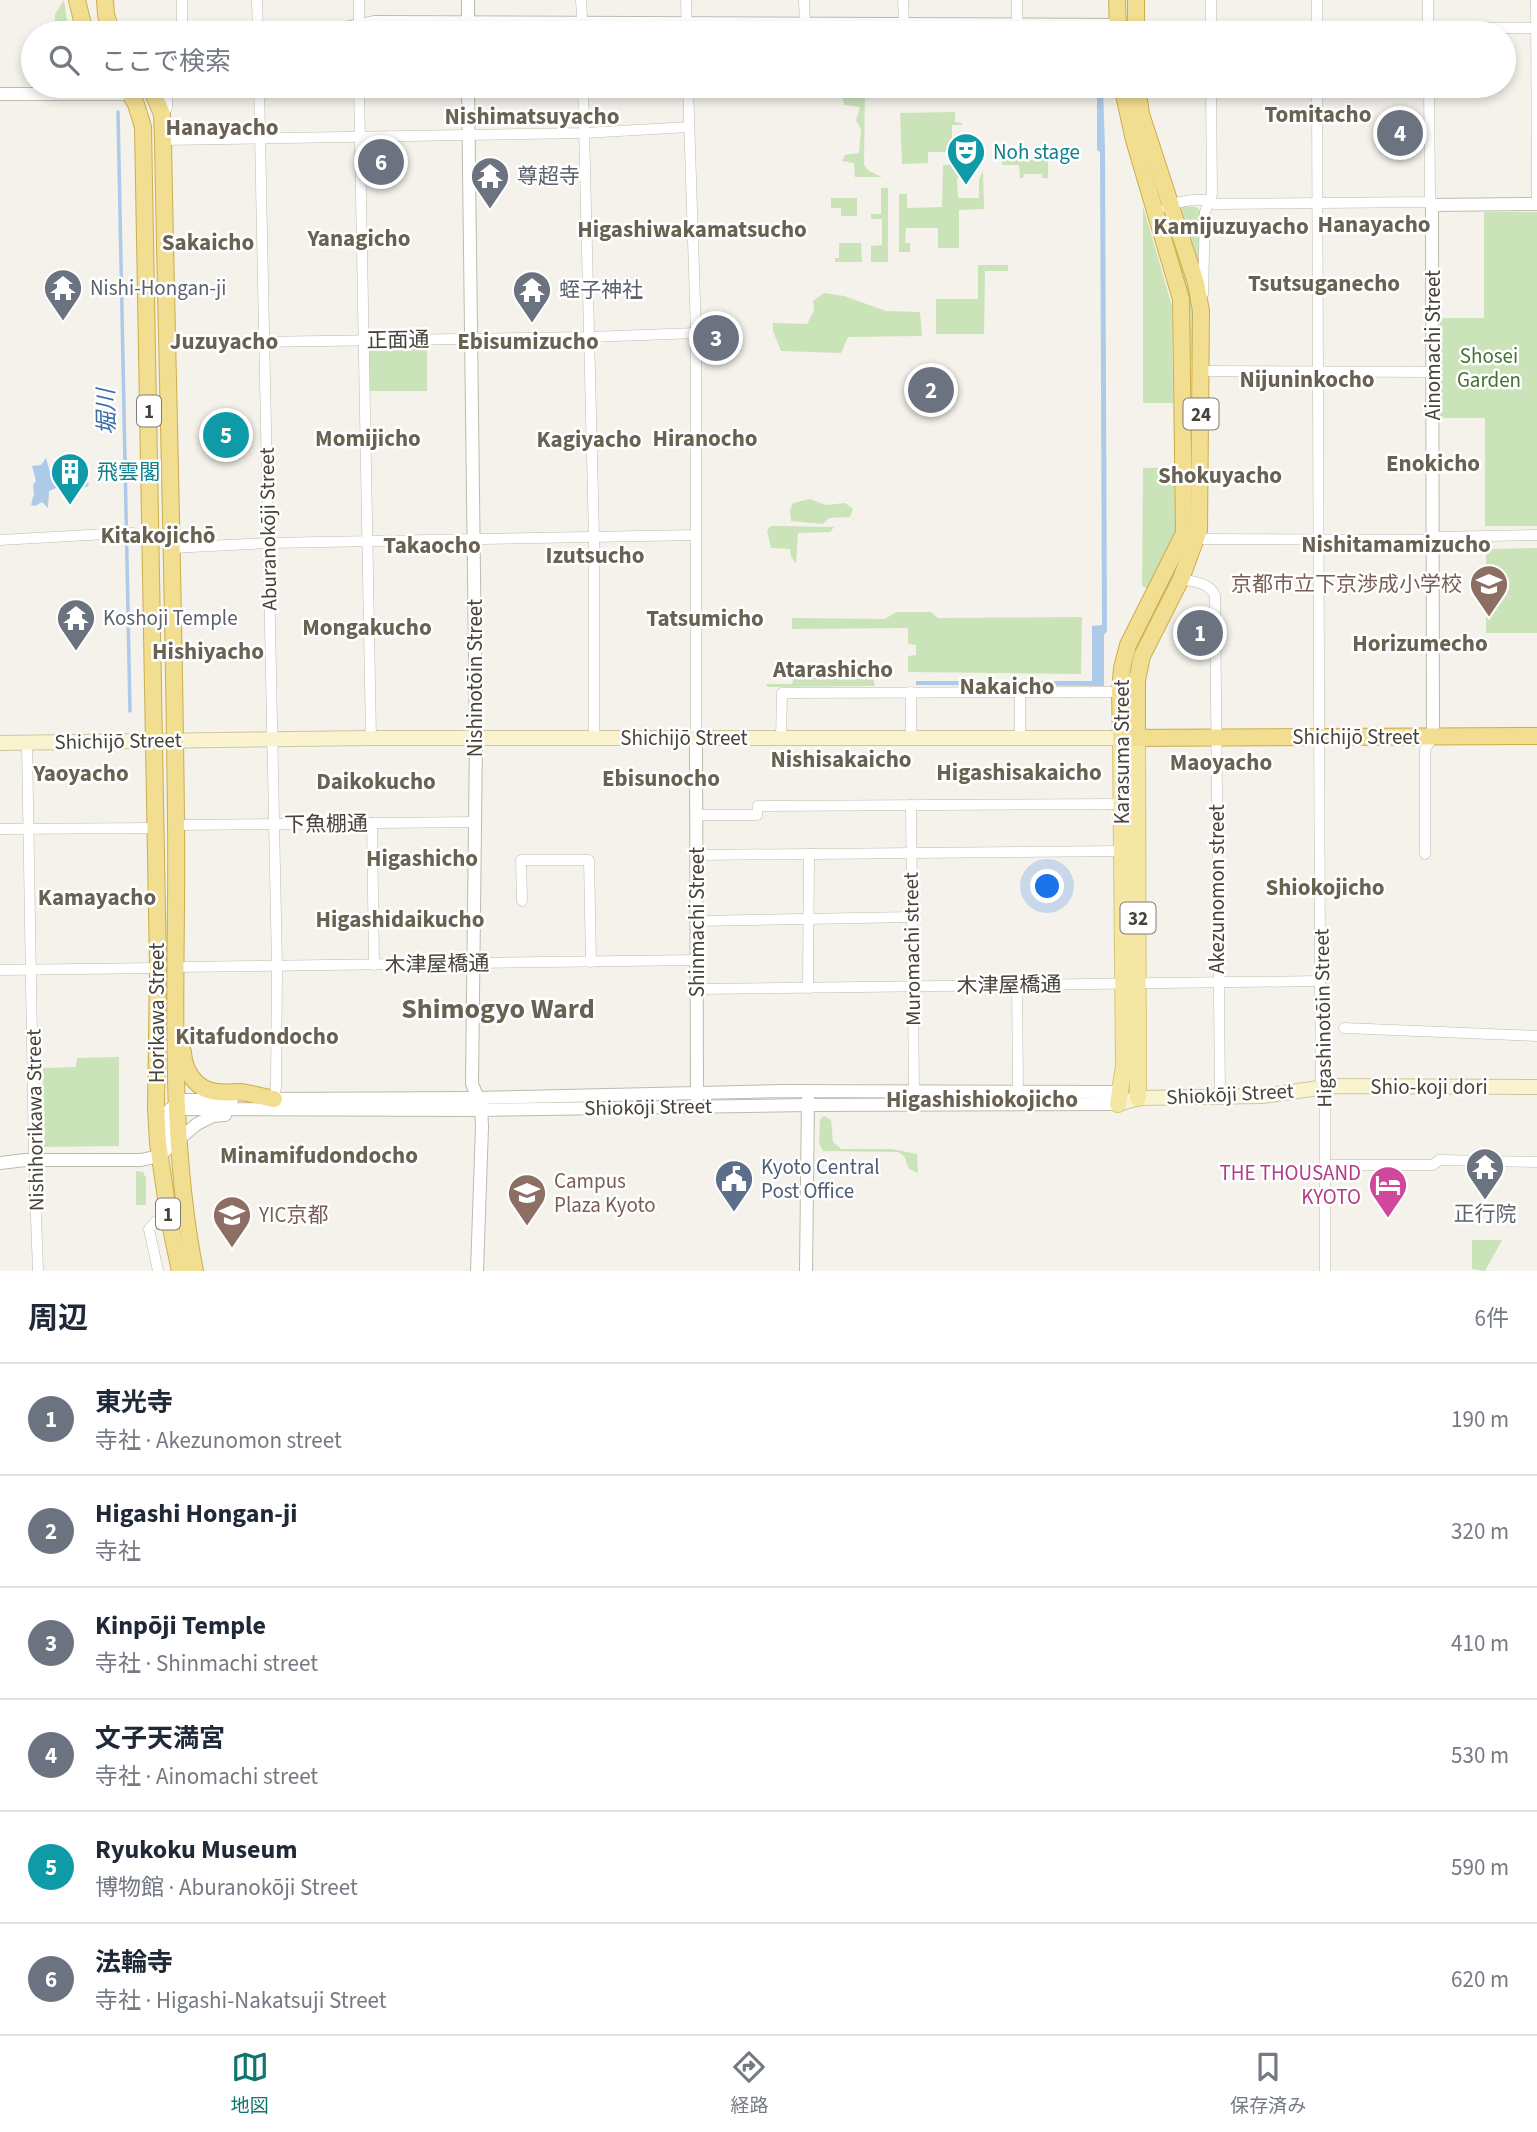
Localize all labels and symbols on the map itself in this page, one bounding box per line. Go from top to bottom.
district label: Tomitacho [1265,98,1372,131]
district label: Nishimatsuyacho [445,100,619,133]
pin: 4 [1377,107,1423,159]
district label: Hanayacho [165,111,279,144]
theatre icon: Noh stage [945,131,987,186]
pin: 6 [358,136,404,188]
place label: Noh stage [993,137,1080,167]
temple icon: 尊超寺 [469,155,511,210]
place label: 尊超寺 [517,161,580,191]
district label: Hanayacho [1317,208,1431,241]
district label: Kamijuzuyacho [1153,210,1309,243]
district label: Higashiwakamatsucho [577,213,807,246]
district label: Yanagicho [306,222,411,255]
district label: Sakaicho [162,226,254,259]
temple icon: Nishi-Hongan-ji [42,267,84,322]
district label: Tsutsuganecho [1248,267,1400,300]
temple icon: 蛭子神社 [511,269,553,324]
street label: Ainomachi Street [1418,270,1448,420]
place label: Nishi-Hongan-ji [90,273,226,303]
place label: 蛭子神社 [559,275,643,305]
pin: 3 [693,312,739,364]
street label: 正面通 [366,324,430,356]
district label: Juzuyacho [170,325,278,358]
district label: Ebisumizucho [457,325,599,358]
park label: Shosei Garden [1457,341,1521,395]
district label: Nijuninkocho [1239,363,1375,396]
pin: 2 [908,364,954,416]
water label: 堀川 [90,386,123,435]
road number: 1 [137,396,161,426]
road number: 24 [1184,398,1218,430]
pin: 5 [203,409,249,461]
district label: Momijicho [315,422,421,455]
district label: Hiranocho [652,422,758,455]
district label: Kagiyacho [536,423,642,456]
street label: Aburanokōji Street [252,447,284,611]
district label: Enokicho [1386,447,1480,480]
building icon: 飛雲閣 [49,451,91,506]
place label: 飛雲閣 [97,457,160,487]
district label: Shokuyacho [1158,459,1282,492]
district label: Kitakojichō [100,519,216,552]
district label: Nishitamamizucho [1301,528,1491,561]
district label: Takaocho [383,529,481,562]
district label: Izutsucho [546,539,644,572]
school or university icon: 京都市立下京渉成小学校 [1468,563,1510,618]
place label: 京都市立下京渉成小学校 [1231,569,1462,599]
temple icon: Koshoji Temple [55,597,97,652]
street label: Nishinotōin Street [460,599,490,757]
district label: Tatsumicho [646,602,764,635]
place label: Koshoji Temple [103,603,238,633]
pin: 1 [1177,607,1223,659]
district label: Mongakucho [302,611,432,644]
district label: Horizumecho [1352,627,1488,660]
district label: Hishiyacho [152,635,264,668]
district label: Atarashicho [772,653,893,686]
district label: Nakaicho [960,670,1054,703]
street label: Karasuma Street [1107,679,1137,825]
street label: Shichijō Street [1292,722,1420,752]
street label: Shichijō Street [620,723,748,753]
street label: Shichijō Street [54,725,182,757]
district label: Nishisakaicho [770,743,912,776]
district label: Maoyacho [1170,746,1272,779]
district label: Higashisakaicho [936,756,1102,789]
district label: Yaoyacho [32,757,129,790]
district label: Ebisunocho [602,762,720,795]
district label: Daikokucho [316,765,436,798]
street label: Akezunomon street [1202,804,1232,974]
street label: 下魚棚通 [284,808,368,840]
district label: Higashicho [366,842,478,875]
street label: Shinmachi Street [682,847,712,997]
your location [1030,869,1064,903]
district label: Shiokojicho [1265,871,1385,904]
street label: Muromachi street [896,872,928,1026]
district label: Kamayacho [38,881,156,914]
road number: 32 [1120,902,1156,934]
district label: Higashidaikucho [315,903,485,936]
street label: Higashinotōin Street [1306,928,1340,1108]
street label: Horikawa Street [142,943,172,1083]
street label: 木津屋橋通 [384,948,490,980]
street label: 木津屋橋通 [956,969,1062,1001]
district label: Shimogyo Ward [401,989,595,1029]
district label: Kitafudondocho [175,1020,339,1053]
street label: Nishihorikawa Street [18,1029,52,1211]
street label: Shio-koji dori [1370,1072,1488,1102]
street label: Shiokōji Street [1165,1076,1295,1112]
district label: Higashishiokojicho [886,1083,1078,1116]
street label: Shiokōji Street [584,1091,712,1123]
district label: Minamifudondocho [220,1139,418,1172]
temple icon: 正行院 [1464,1146,1506,1201]
place label: Kyoto Central Post Office [761,1152,880,1206]
public building icon: Kyoto Central Post Office [713,1158,755,1213]
place label: THE THOUSAND KYOTO [1219,1158,1361,1212]
hotel icon: THE THOUSAND KYOTO [1367,1164,1409,1219]
place label: Campus Plaza Kyoto [554,1166,656,1220]
school or university icon: Campus Plaza Kyoto [506,1172,548,1227]
school or university icon: YIC京都 [211,1194,253,1249]
road number: 1 [156,1198,180,1230]
place label: 正行院 [1454,1199,1517,1229]
place label: YIC京都 [258,1200,329,1230]

